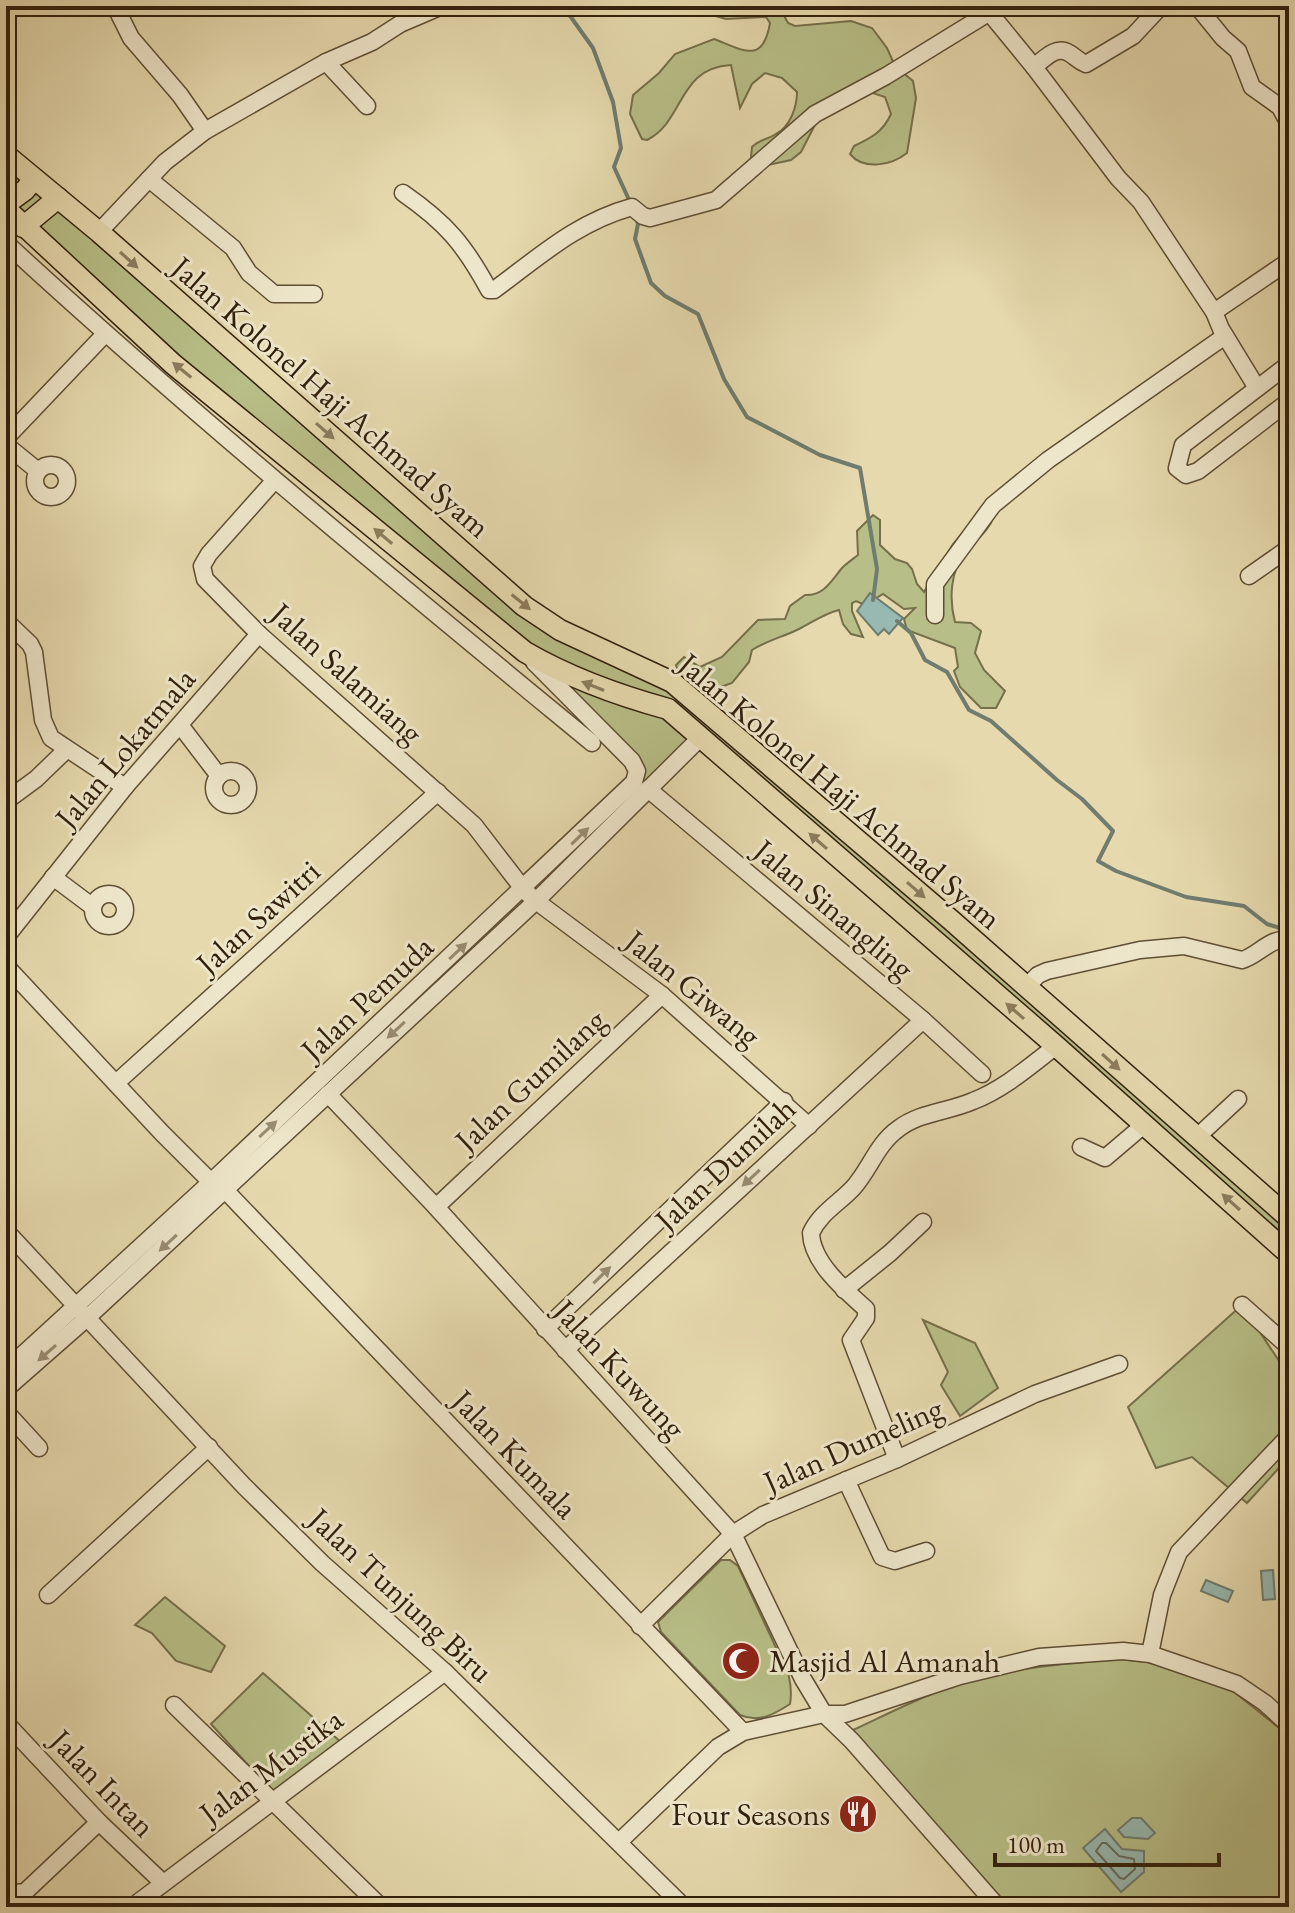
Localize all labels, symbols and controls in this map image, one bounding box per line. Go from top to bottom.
street label: Jalan Kolonel Haji Achmad Syam [160,245,499,547]
one-way arrow [120,251,139,269]
one-way arrow [172,363,192,379]
one-way arrow [315,422,335,440]
one-way arrow [373,528,393,545]
street label: Jalan Salamiang [259,591,433,753]
one-way arrow [511,593,531,610]
street label: Jalan Kolonel Haji Achmad Syam [667,641,1010,939]
street label: Jalan Lokatmala [44,659,205,839]
one-way arrow [581,679,605,692]
one-way arrow [570,827,589,845]
street label: Jalan Sinangling [743,828,924,989]
one-way arrow [809,833,829,850]
street label: Jalan Sawitri [185,850,329,986]
one-way arrow [906,881,925,899]
street label: Jalan Giwang [614,918,771,1056]
street label: Jalan Pemuda [290,926,442,1072]
one-way arrow [448,943,467,961]
street label: Jalan Gumilang [443,999,615,1163]
one-way arrow [1006,1003,1026,1020]
one-way arrow [387,1021,406,1039]
one-way arrow [1100,1053,1120,1070]
street label: Jalan Dumilah [643,1088,804,1242]
one-way arrow [258,1120,277,1139]
one-way arrow [742,1169,761,1187]
one-way arrow [1221,1193,1240,1211]
one-way arrow [159,1233,178,1251]
one-way arrow [592,1266,611,1284]
street label: Jalan Kuwung [543,1288,696,1448]
one-way arrow [37,1344,56,1362]
street label: Jalan Kumala [441,1378,587,1528]
street label: Jalan Dumeling [754,1386,950,1504]
street label: Jalan Tunjung Biru [297,1496,502,1692]
mosque icon: Masjid Al Amanah [720,1640,762,1682]
place label: Masjid Al Amanah [769,1640,1000,1682]
street label: Jalan Mustika [188,1698,351,1835]
street label: Jalan Intan [39,1718,165,1846]
place label: Four Seasons [671,1793,830,1835]
restaurant icon: Four Seasons [837,1793,879,1835]
scale bar [995,1817,1219,1867]
text: 100 m [1007,1829,1065,1860]

